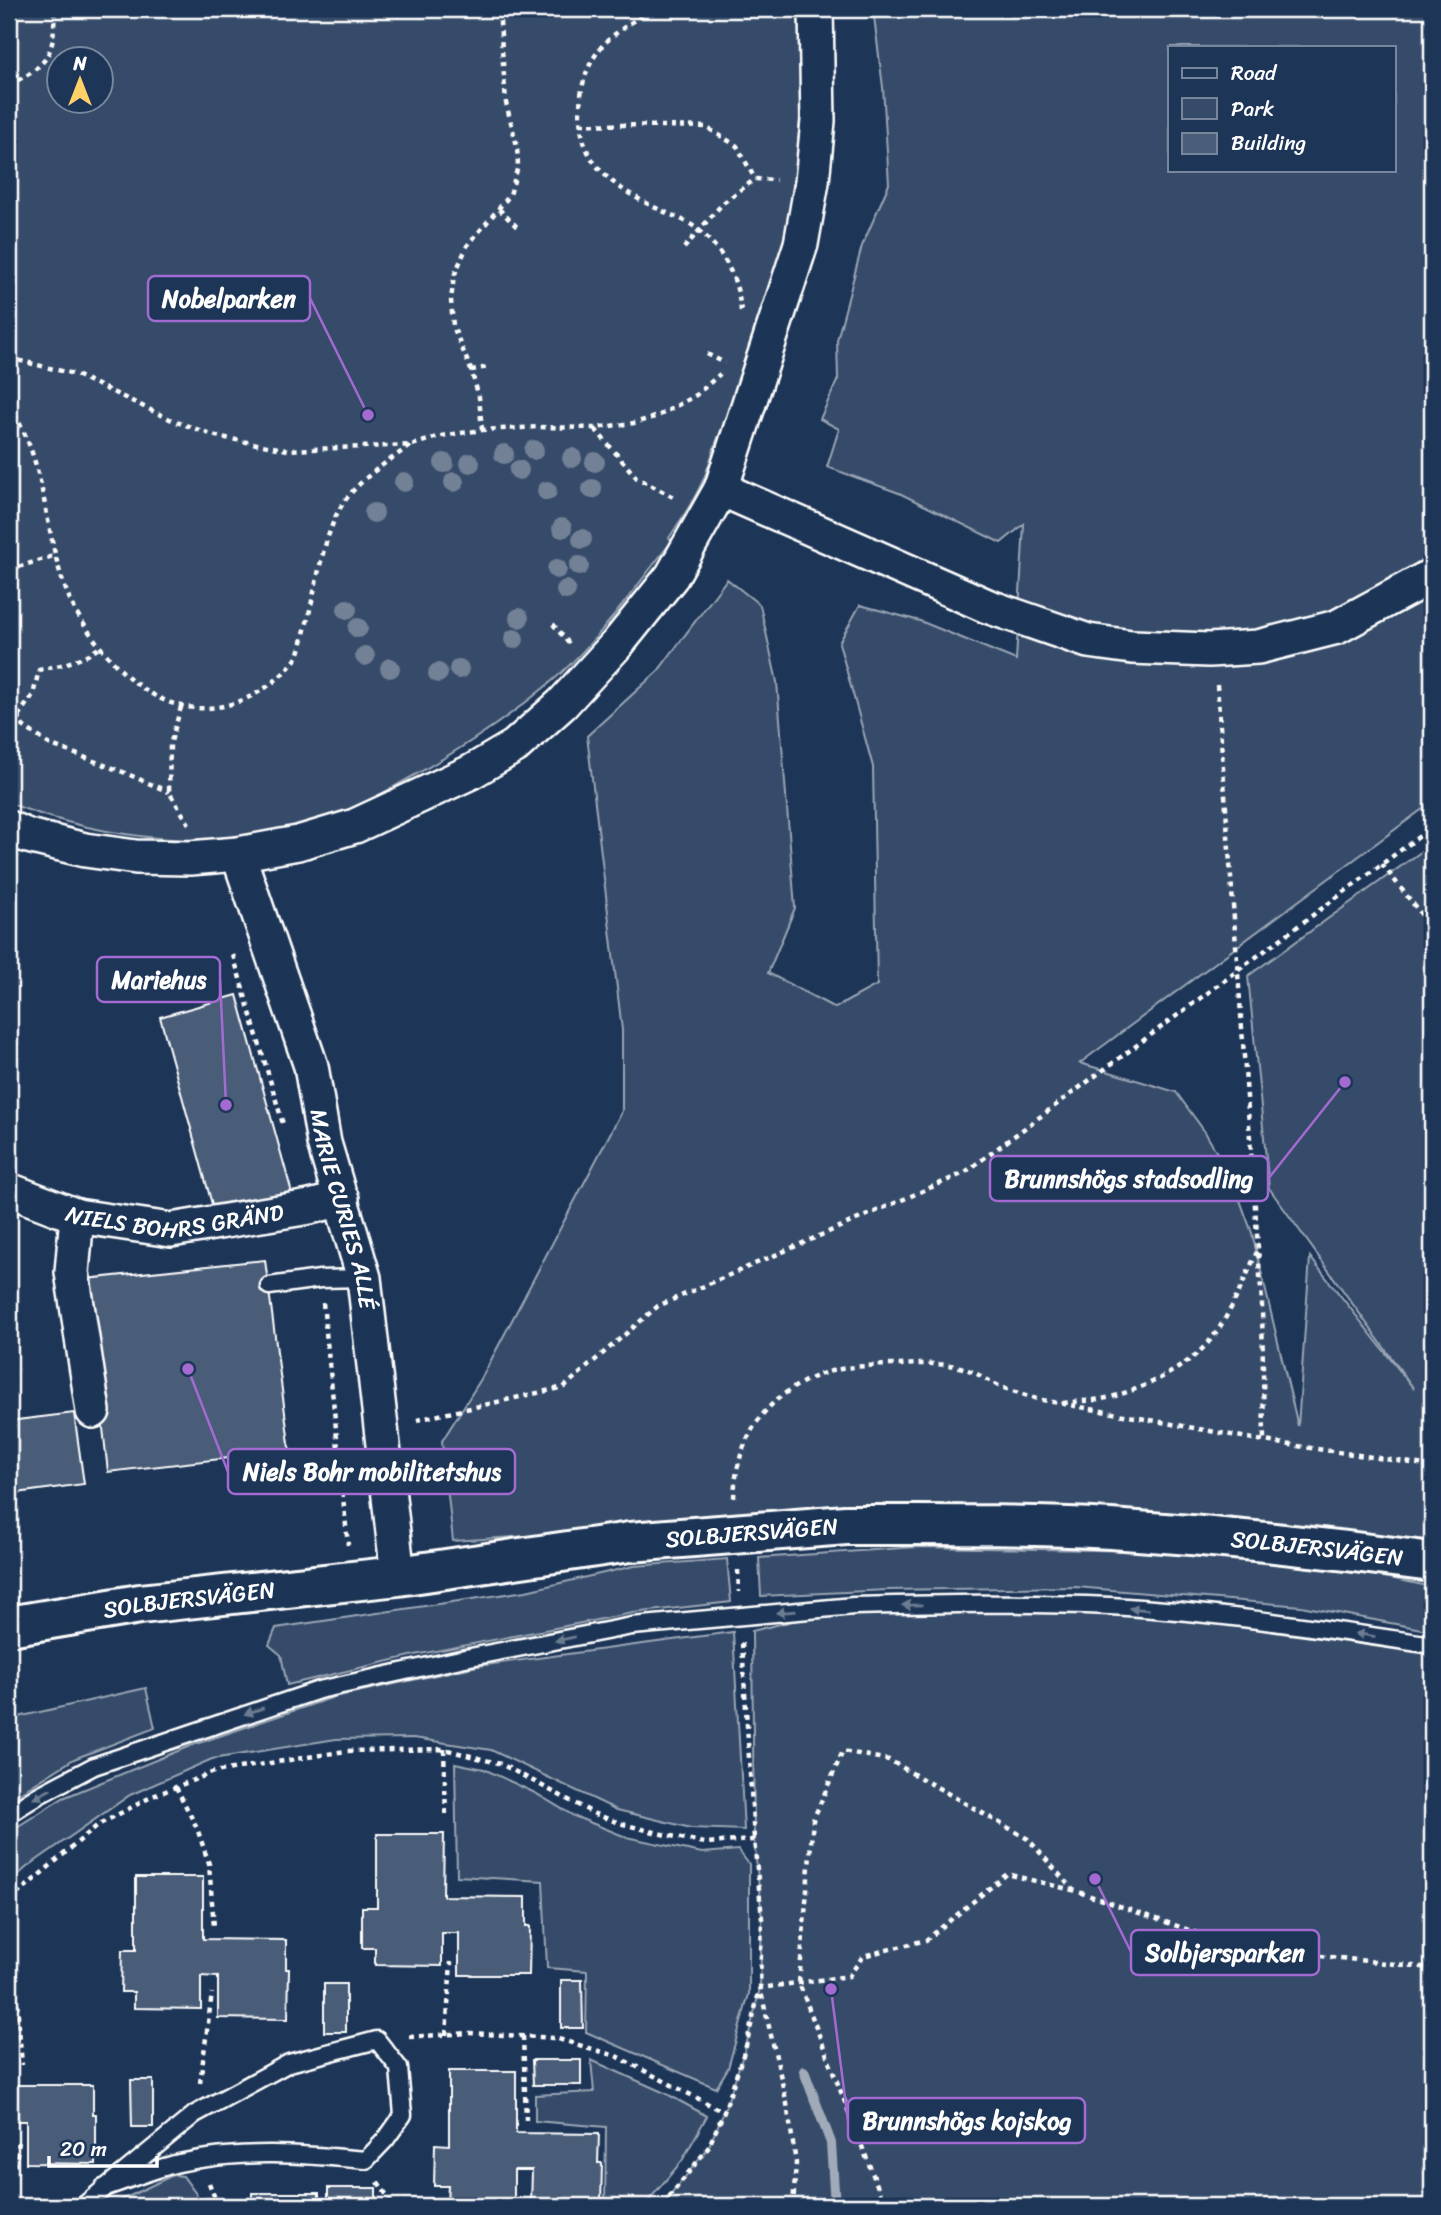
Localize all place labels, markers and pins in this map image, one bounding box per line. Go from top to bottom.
callout: Nobelparken [148,276,310,321]
callout: Mariehus [97,957,220,1002]
callout: Brunnshögs stadsodling [990,1156,1268,1201]
callout: Niels Bohr mobilitetshus [228,1449,515,1494]
callout: Solbjersparken [1131,1930,1319,1975]
callout: Brunnshögs kojskog [848,2098,1085,2143]

